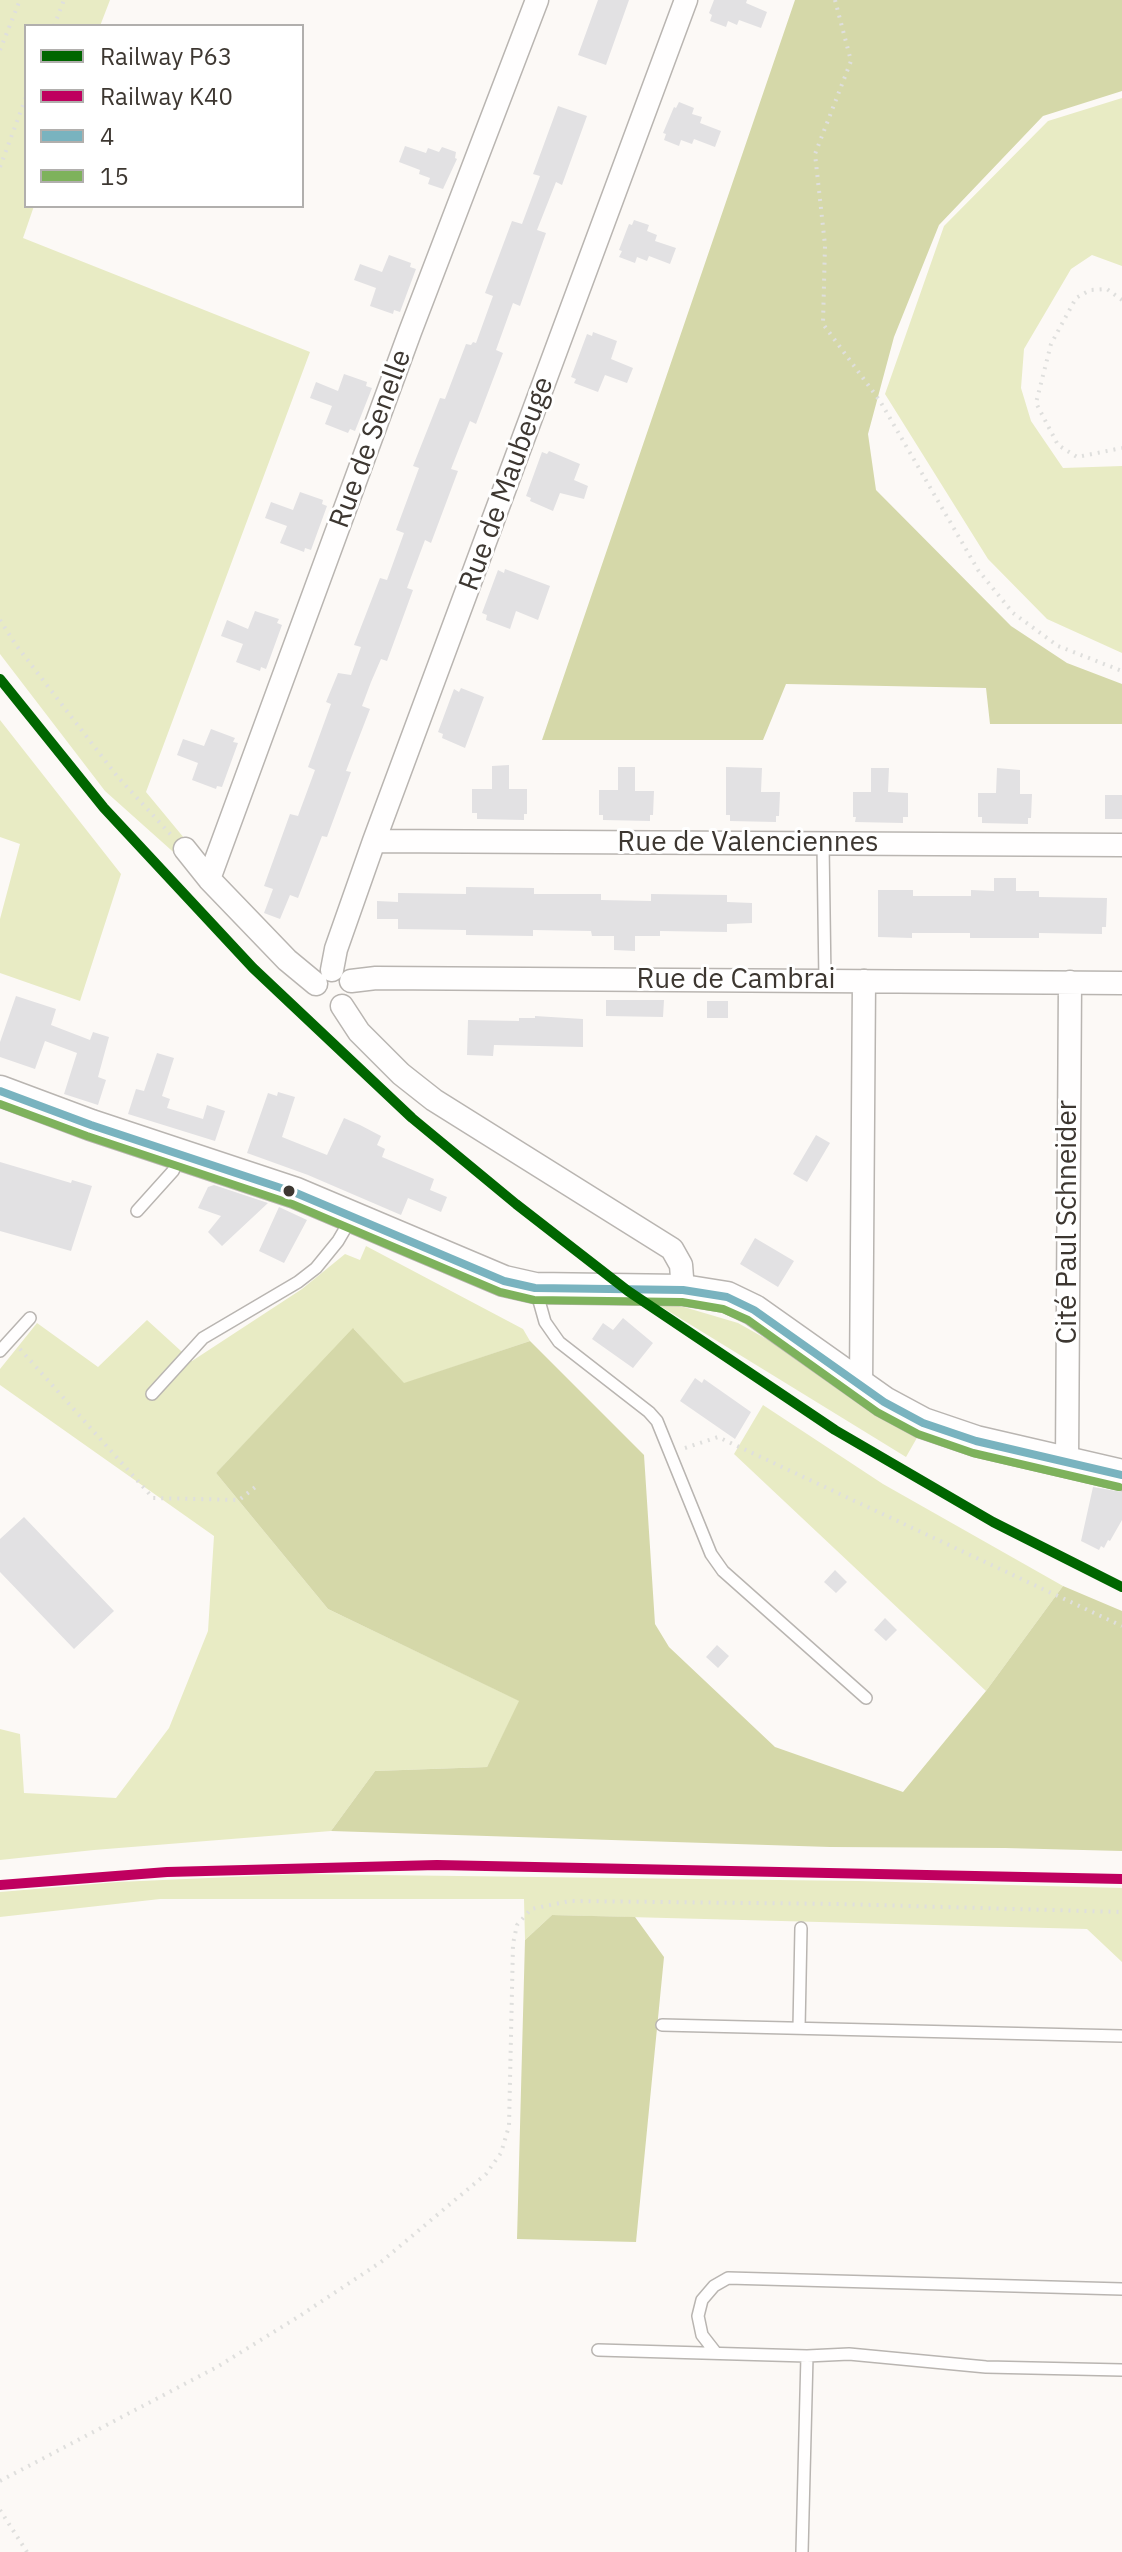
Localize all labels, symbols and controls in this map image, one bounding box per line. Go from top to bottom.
legend [24,24,304,208]
text: Railway P63 [100,40,232,72]
text: Railway K40 [100,80,233,112]
text: 4 [100,120,114,152]
text: 15 [100,160,129,192]
street label: Rue de Senelle [323,345,419,533]
street label: Rue de Maubeuge [453,372,561,596]
street label: Rue de Valenciennes [617,826,879,860]
street label: Rue de Cambrai [636,963,836,997]
street label: Cité Paul Schneider [1051,1100,1085,1344]
unlabelled marker [281,1183,297,1199]

